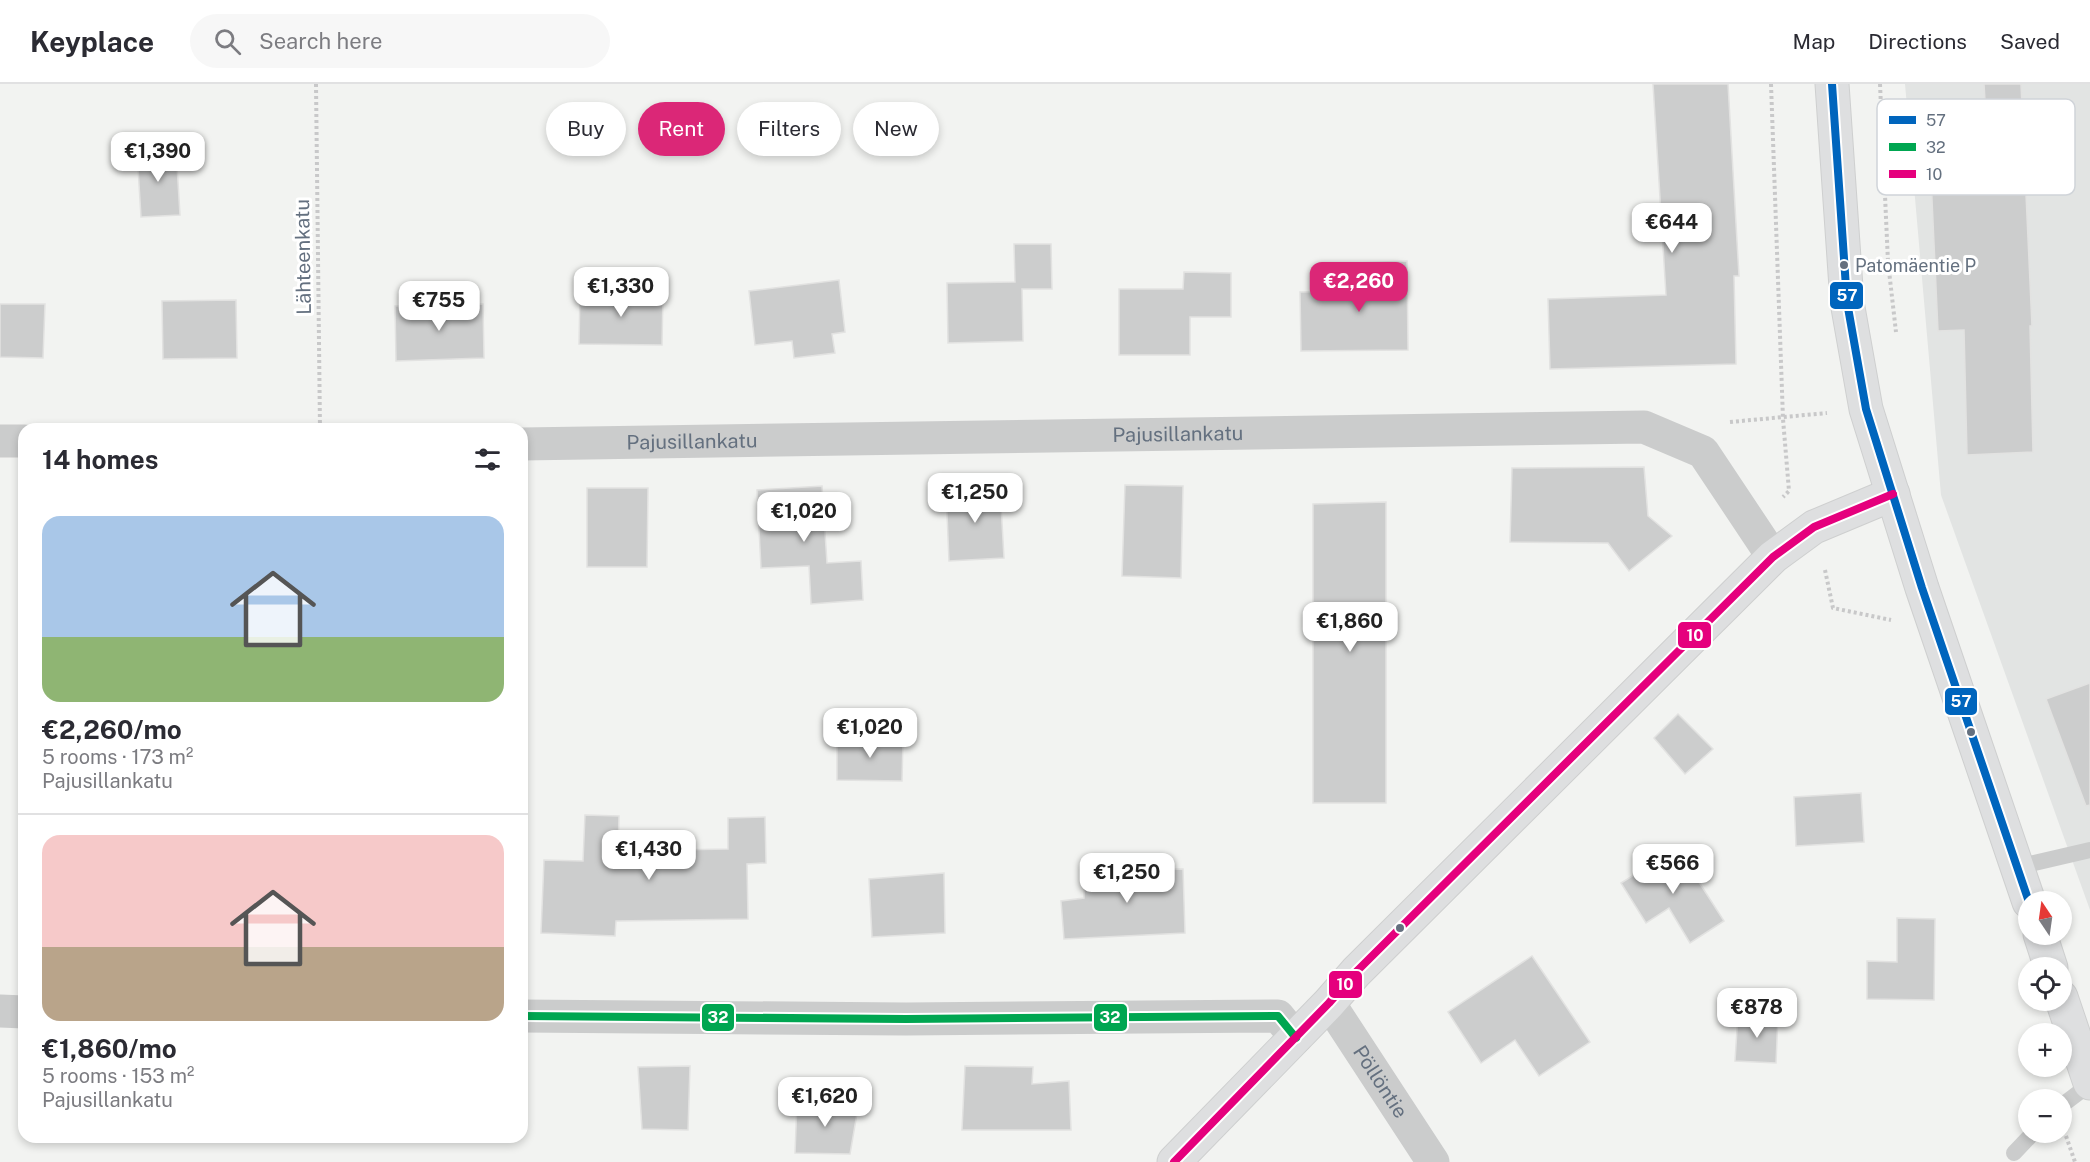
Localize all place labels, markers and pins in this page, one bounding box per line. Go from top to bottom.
pin: €1,390 [109,132,207,183]
pin: €644 [1636,203,1708,254]
place label: Patomäentie P [1855,255,1976,276]
marker: Patomäentie P [1838,259,1850,271]
pin: €2,260 [1310,262,1408,313]
pin: €1,330 [572,267,670,318]
pin: €755 [403,281,475,332]
pin: €1,250 [926,473,1024,524]
pin: €1,020 [755,492,853,543]
pin: €1,860 [1301,602,1399,653]
pin: €1,020 [821,708,919,759]
unlabelled marker [1965,726,1977,738]
pin: €1,430 [600,830,698,881]
pin: €566 [1637,844,1709,895]
pin: €1,250 [1078,853,1176,904]
unlabelled marker [1394,922,1406,934]
pin: €878 [1721,988,1793,1039]
pin: €1,620 [776,1077,874,1128]

